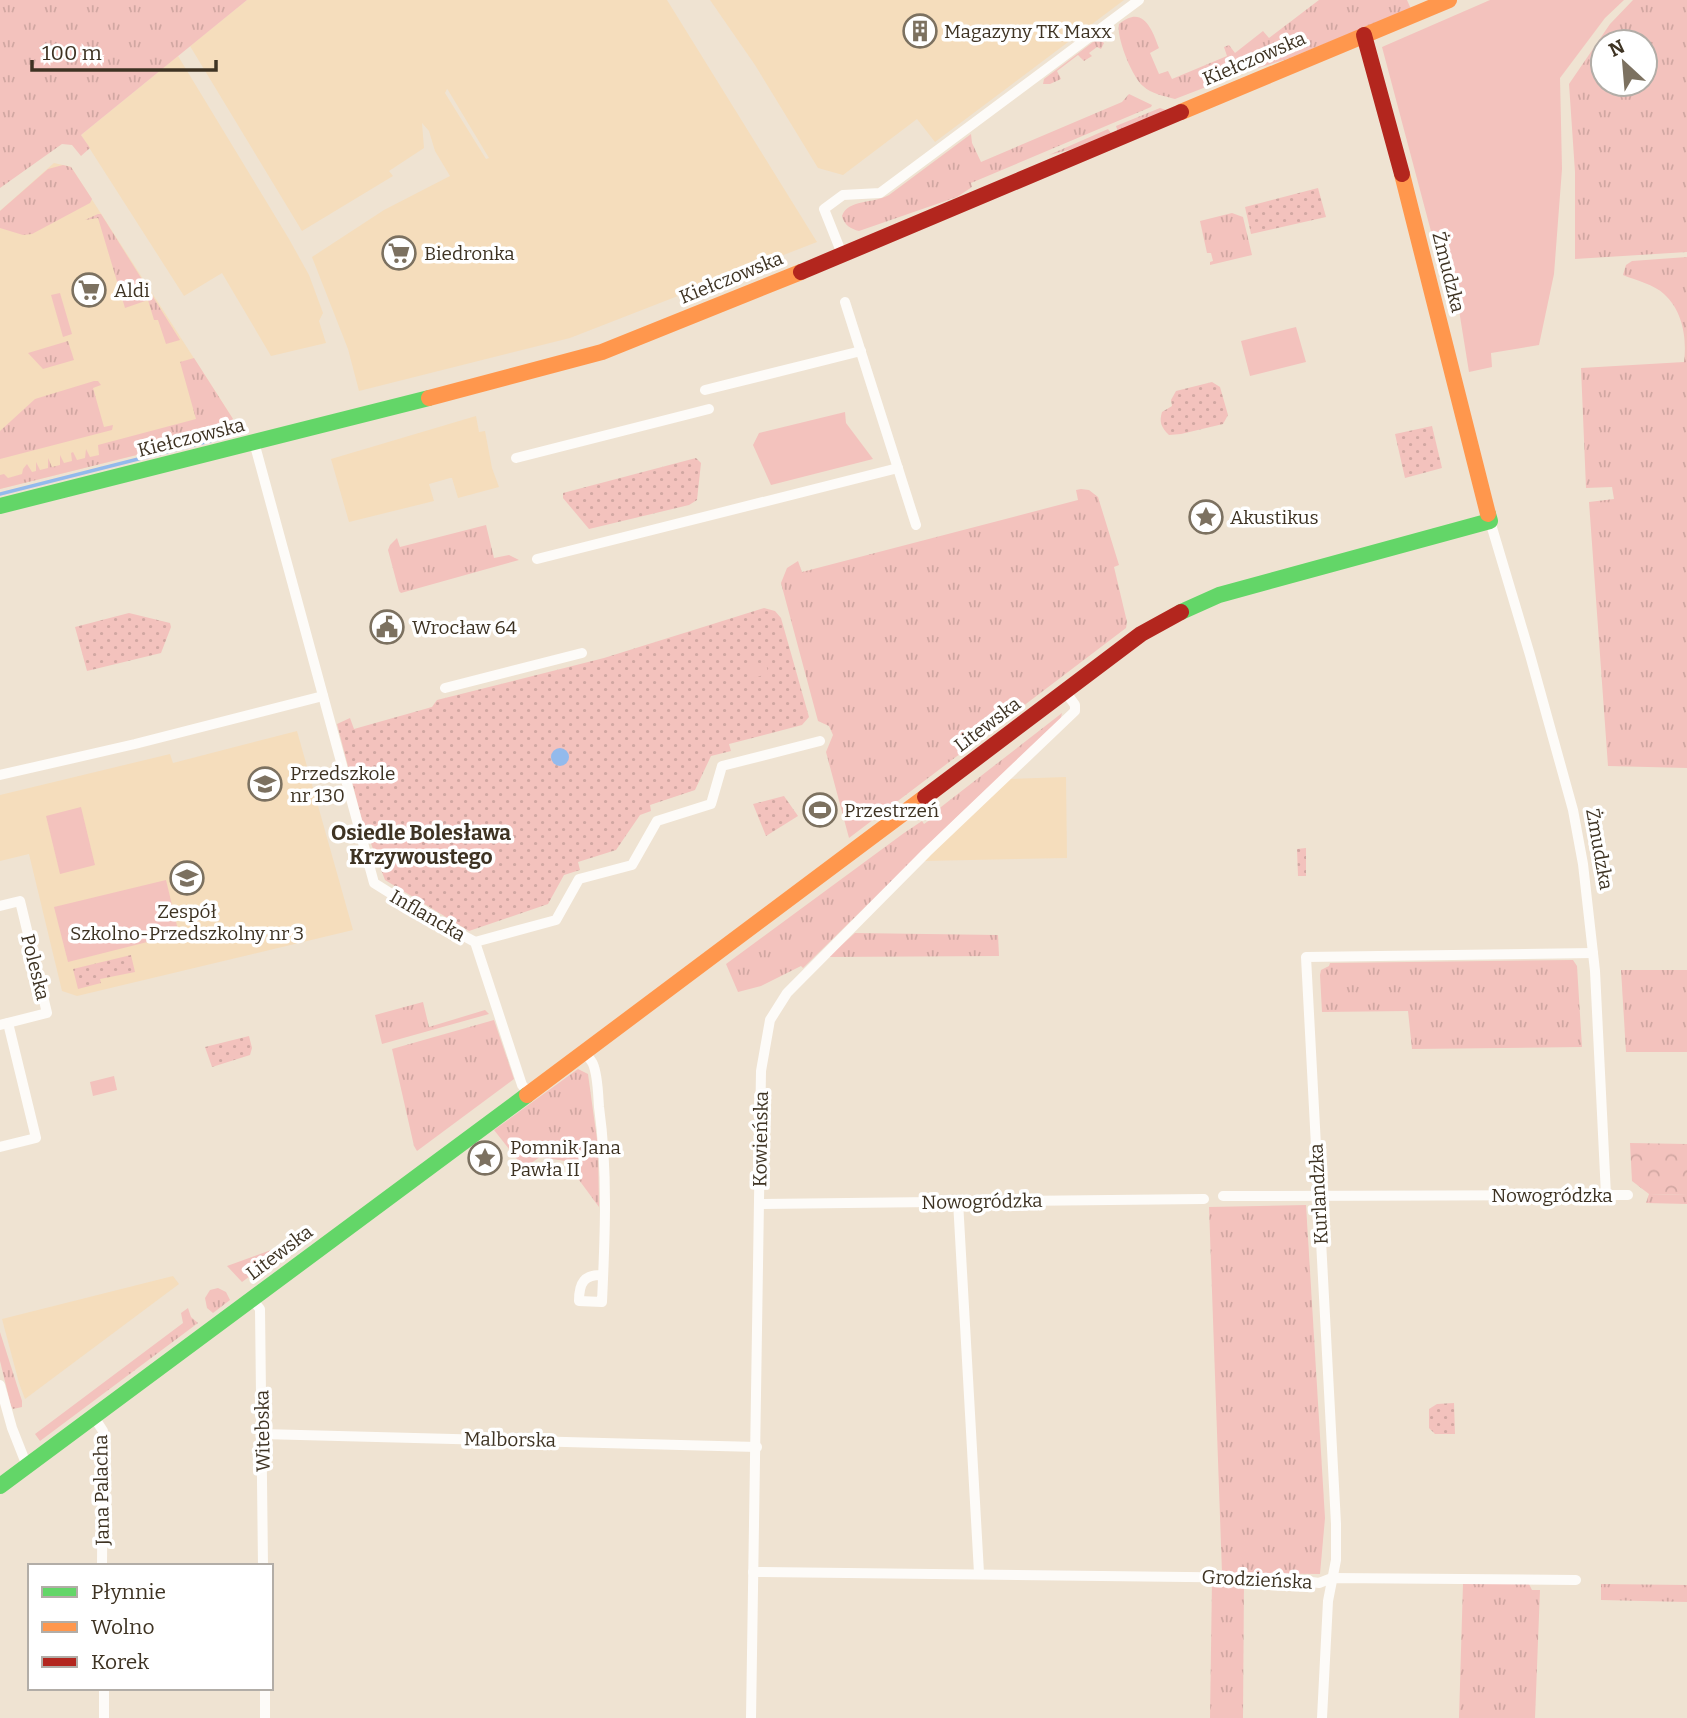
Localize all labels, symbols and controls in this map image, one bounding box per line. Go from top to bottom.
building icon: Magazyny TK Maxx [901,12,939,50]
place label: Magazyny TK Maxx [944,20,1112,43]
street label: Kiełczowska [1199,26,1310,90]
scale bar [32,28,215,72]
north arrow [1589,28,1659,98]
text: N [1605,34,1629,62]
text: 100 m [42,40,102,66]
street label: Żmudzka [1427,229,1470,315]
supermarket icon: Biedronka [380,234,418,272]
place label: Biedronka [424,242,515,265]
street label: Kiełczowska [676,246,787,309]
supermarket icon: Aldi [70,271,108,309]
place label: Aldi [114,279,150,302]
street label: Kiełczowska [135,413,248,462]
place icon: Akustikus [1187,498,1225,536]
place label: Akustikus [1230,506,1319,529]
public building icon: Wrocław 64 [368,608,406,646]
place label: Wrocław 64 [412,616,517,639]
street label: Litewska [950,692,1025,757]
place label: Przedszkole nr 130 [290,762,395,807]
school or university icon: Przedszkole nr 130 [246,765,284,803]
sports icon: Przestrzeń [801,791,839,829]
place label: Przestrzeń [844,799,939,822]
street label: Żmudzka [1581,807,1618,892]
district label: Osiedle Bolesława Krzywoustego [331,820,511,870]
school or university icon: Zespół Szkolno-Przedszkolny nr 3 [168,859,206,897]
street label: Inflancka [386,885,470,946]
place label: Zespół Szkolno-Przedszkolny nr 3 [70,900,304,945]
street label: Poleska [16,932,55,1003]
street label: Kowieńska [748,1090,773,1187]
place label: Pomnik Jana Pawła II [510,1136,622,1181]
place icon: Pomnik Jana Pawła II [466,1139,504,1177]
street label: Kurlandzka [1304,1142,1333,1245]
street label: Nowogródzka [1491,1184,1613,1207]
street label: Nowogródzka [921,1189,1043,1214]
street label: Litewska [242,1220,317,1285]
street label: Witebska [250,1389,275,1472]
street label: Malborska [464,1427,557,1452]
street label: Jana Palacha [89,1434,114,1547]
legend [28,1564,273,1690]
street label: Grodzieńska [1201,1565,1314,1594]
text: Płynnie [91,1579,166,1605]
text: Wolno [91,1614,154,1640]
text: Korek [91,1649,149,1675]

